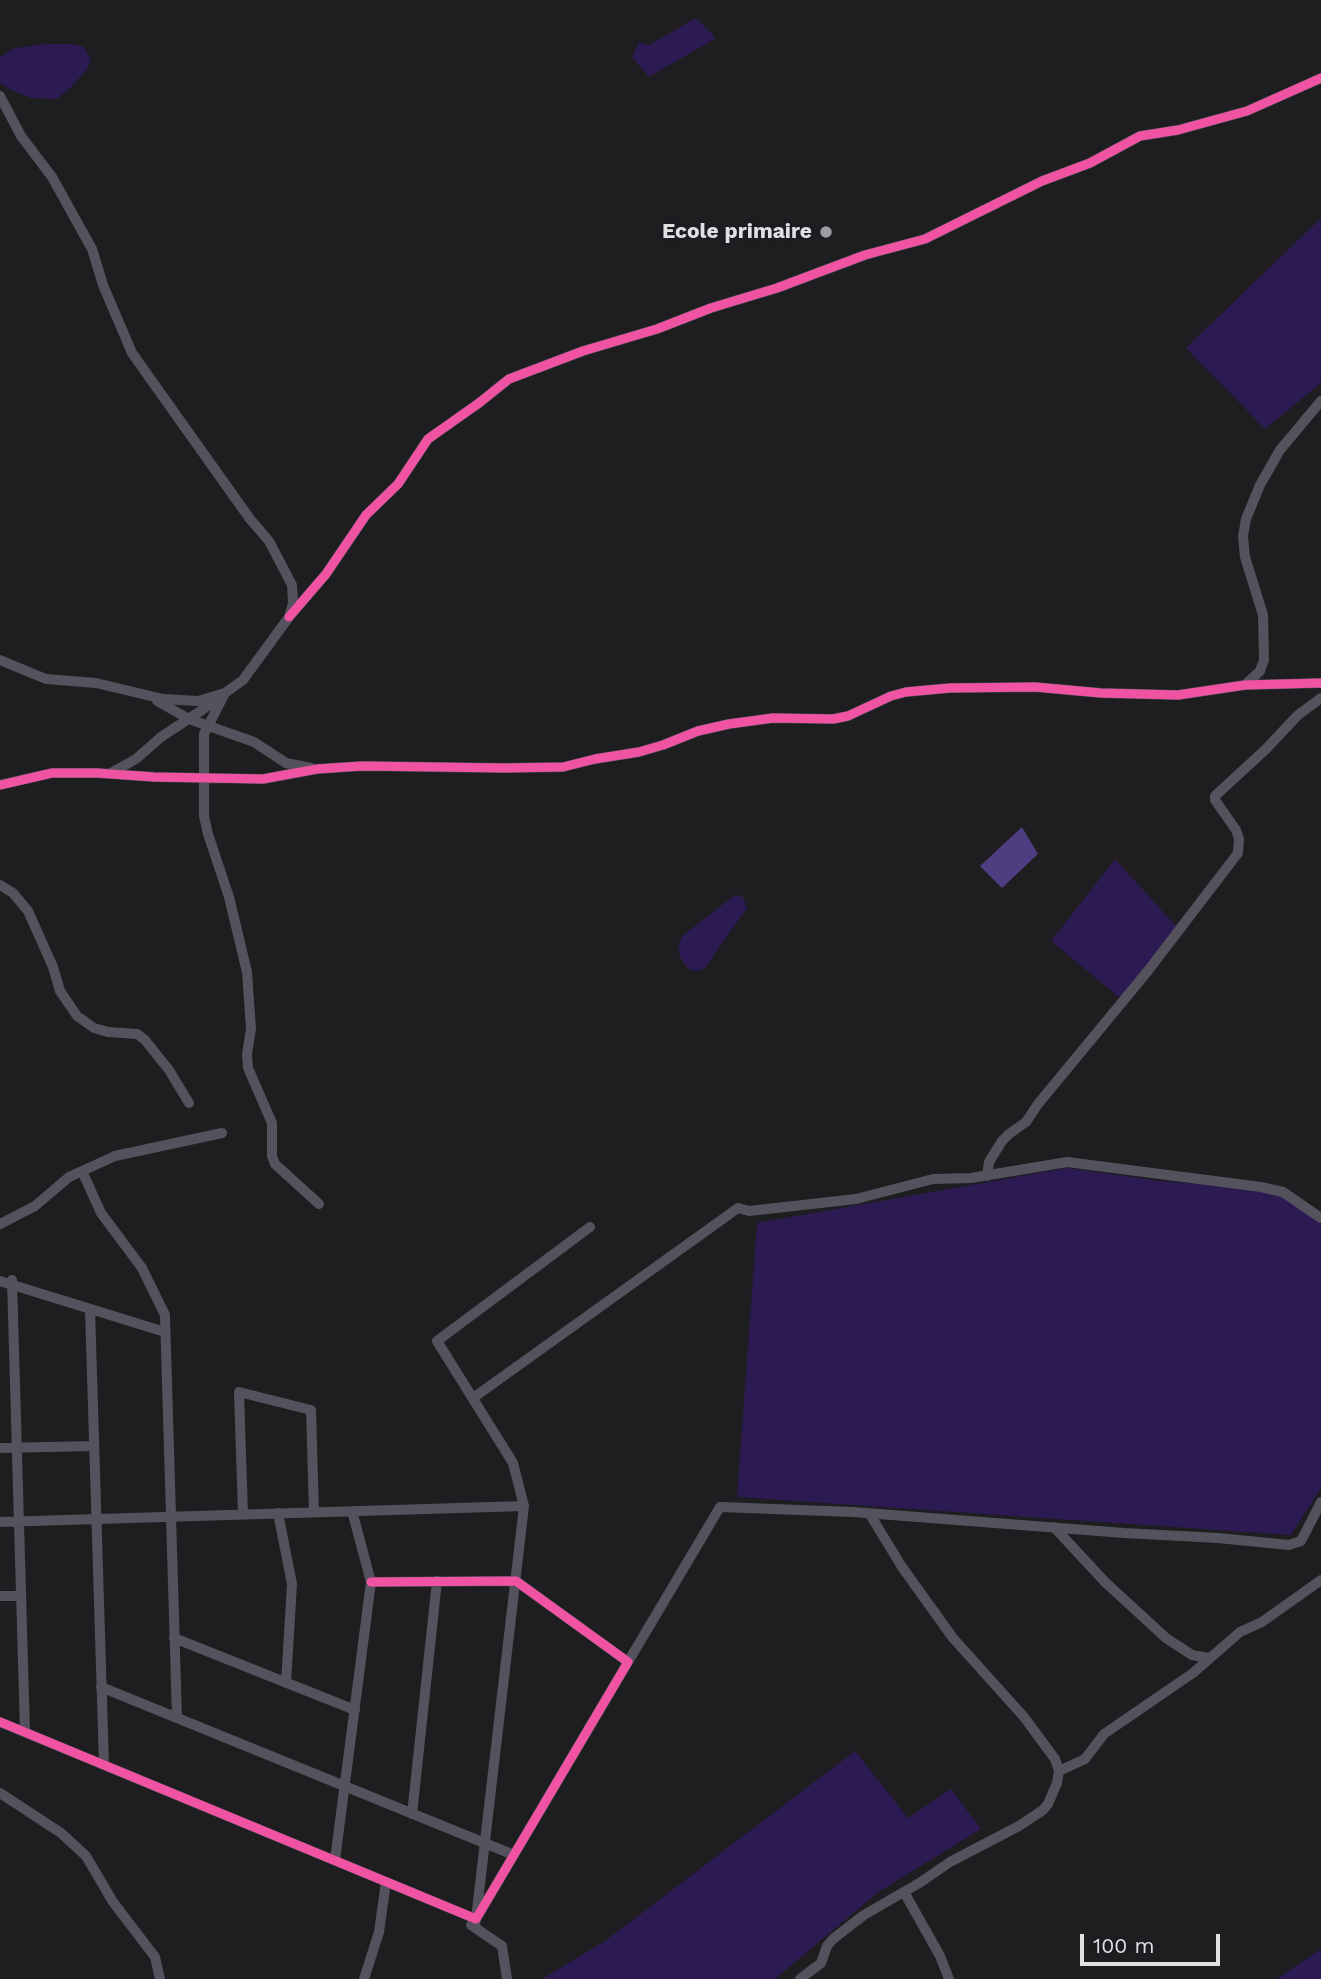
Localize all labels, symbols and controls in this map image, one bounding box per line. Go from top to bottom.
place label: Ecole primaire [662,219,812,245]
marker: Ecole primaire [818,224,834,240]
scale bar [1083,1920,1223,1964]
text: 100 m [1093,1933,1155,1958]

